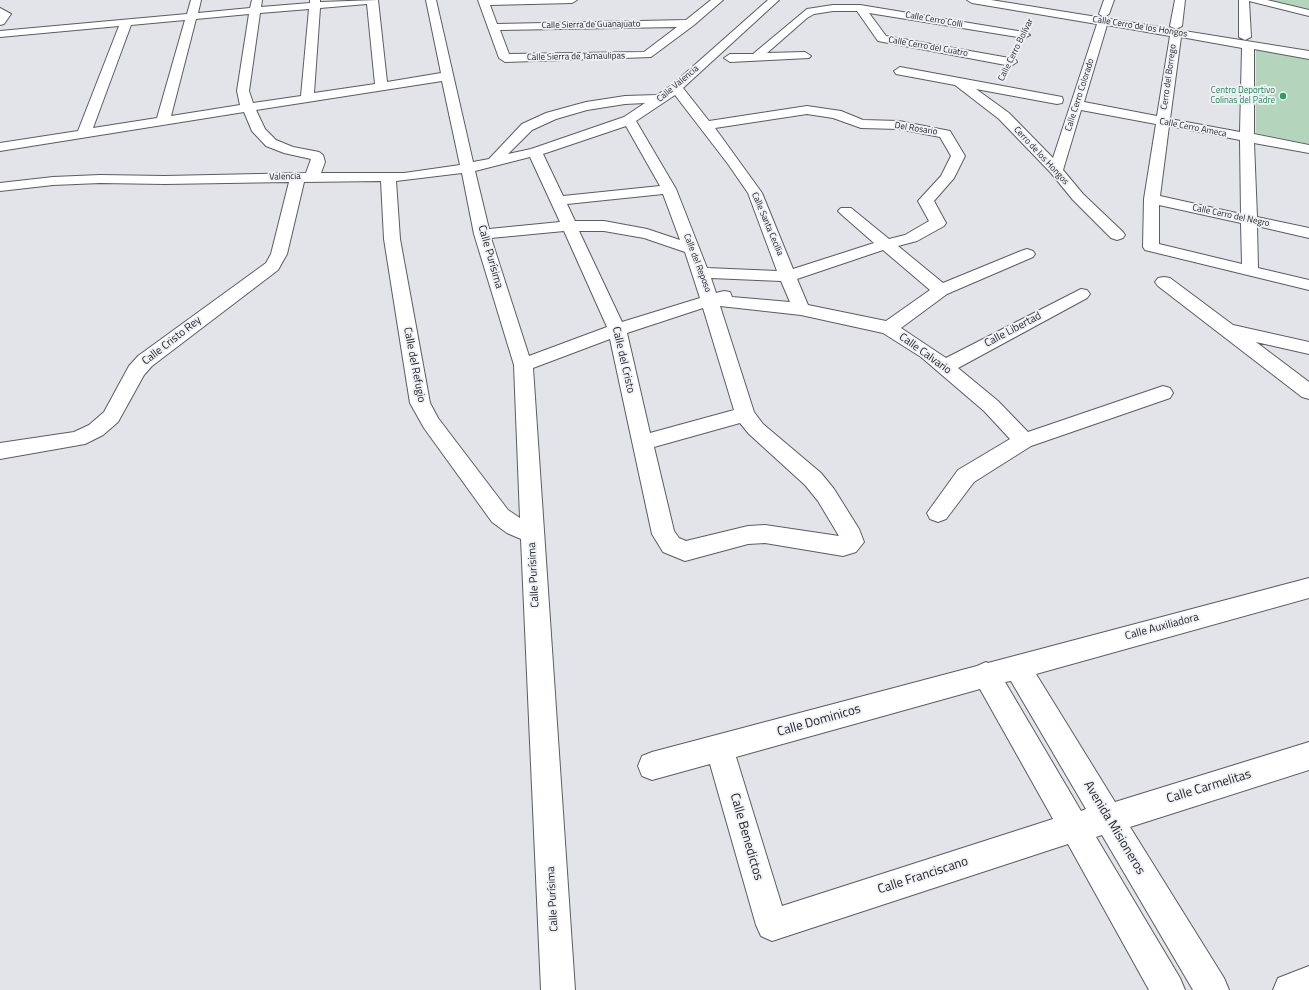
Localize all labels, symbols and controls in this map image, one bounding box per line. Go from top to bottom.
street label: Calle Cerro Colli [905,10,963,30]
street label: Calle Cerro de los Hongos [1092,14,1188,40]
street label: Calle Cerro Bolívar [996,17,1036,83]
street label: Calle Sierra de Guanajuato [541,19,641,31]
street label: Calle Cerro del Cuatro [887,35,969,59]
street label: Cerro del Borrego [1159,44,1179,110]
street label: Calle Sierra de Tamaulipas [527,51,625,63]
street label: Calle Cerro Colorado [1063,57,1097,133]
street label: Calle Valencia [655,63,701,105]
place label: Centro Deportivo Colinas del Padre [1210,86,1275,107]
marker: Centro Deportivo Colinas del Padre [1278,91,1288,101]
street label: Calle Cerro Ameca [1159,116,1227,140]
street label: Del Rosario [894,120,938,138]
street label: Cerro de los Hongos [1011,125,1071,187]
street label: Valencia [269,171,301,183]
street label: Calle Santa Cecilia [749,191,785,257]
street label: Calle Cerro del Negro [1191,203,1271,229]
street label: Calle Purísima [475,224,505,290]
street label: Calle del Reposo [681,232,713,294]
street label: Calle Libertad [982,309,1044,351]
street label: Calle Cristo Rey [140,314,204,368]
street label: Calle del Cristo [609,325,637,395]
street label: Calle del Refugio [400,326,428,404]
street label: Calle Calvario [896,331,954,377]
street label: Calle Purísima [526,542,542,608]
street label: Calle Auxiliadora [1124,611,1200,643]
street label: Calle Dominicos [775,702,863,740]
street label: Calle Carmelitas [1165,767,1253,807]
street label: Avenida Misioneros [1080,778,1148,878]
street label: Calle Benedictos [726,792,766,882]
street label: Calle Franciscano [876,854,970,898]
street label: Calle Purísima [545,866,561,932]

